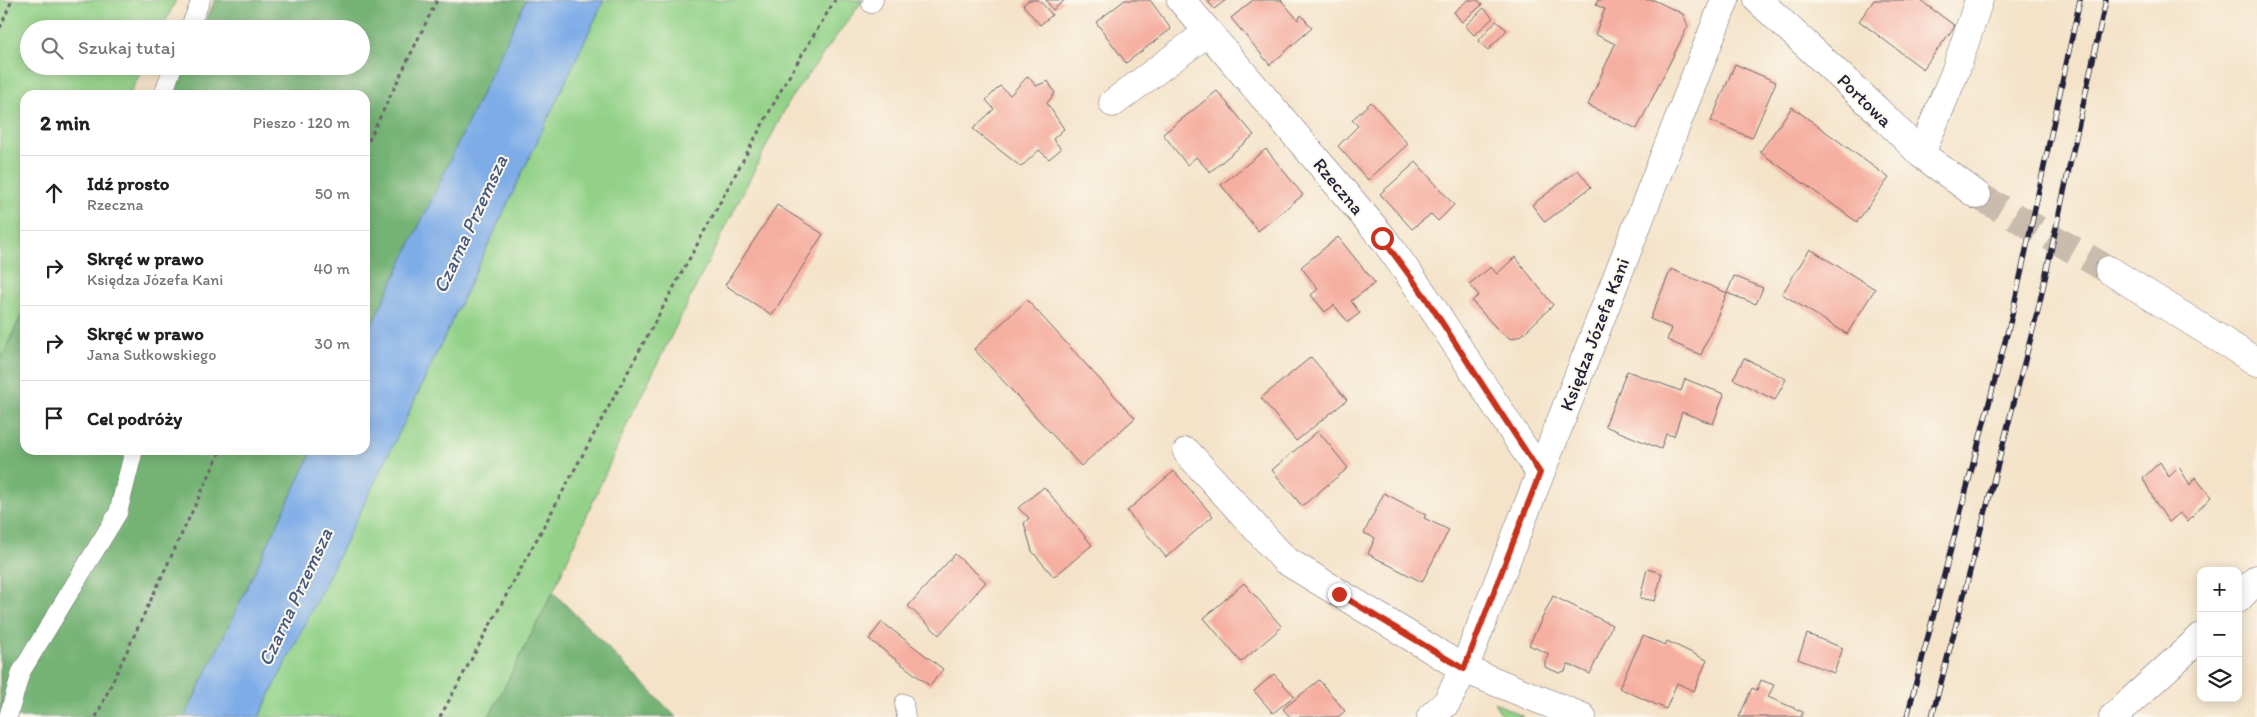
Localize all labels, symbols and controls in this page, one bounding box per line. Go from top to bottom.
search box [20,20,370,75]
icon: search [38,34,66,62]
text: Szukaj tutaj [78,36,175,59]
street label: Portowa [1833,69,1897,132]
text: 2 min [40,110,90,135]
text: Pieszo · 120 m [253,113,350,132]
water label: Czarna Przemsza [428,151,513,297]
street label: Rzeczna [1308,153,1369,219]
text: Idź prosto [87,172,170,195]
icon: ahead [40,179,68,207]
text: 50 m [315,184,350,203]
text: Rzeczna [87,195,143,214]
route start [1371,227,1394,250]
text: Skręć w prawo [87,247,204,270]
icon: right [40,254,68,282]
street label: Księdza Józefa Kani [1555,254,1634,414]
text: 40 m [313,259,350,278]
text: Księdza Józefa Kani [87,270,223,289]
text: Skręć w prawo [87,322,204,345]
icon: right [40,329,68,357]
text: 30 m [314,334,350,353]
text: Jana Sułkowskiego [87,345,217,364]
icon: arrive [40,404,68,432]
text: Cel podróży [87,407,182,430]
water label: Czarna Przemsza [253,524,338,670]
map controls [2197,567,2242,702]
button: + [2197,567,2242,612]
route end [1328,583,1351,606]
button: − [2197,612,2242,657]
button: layers [2197,657,2242,702]

